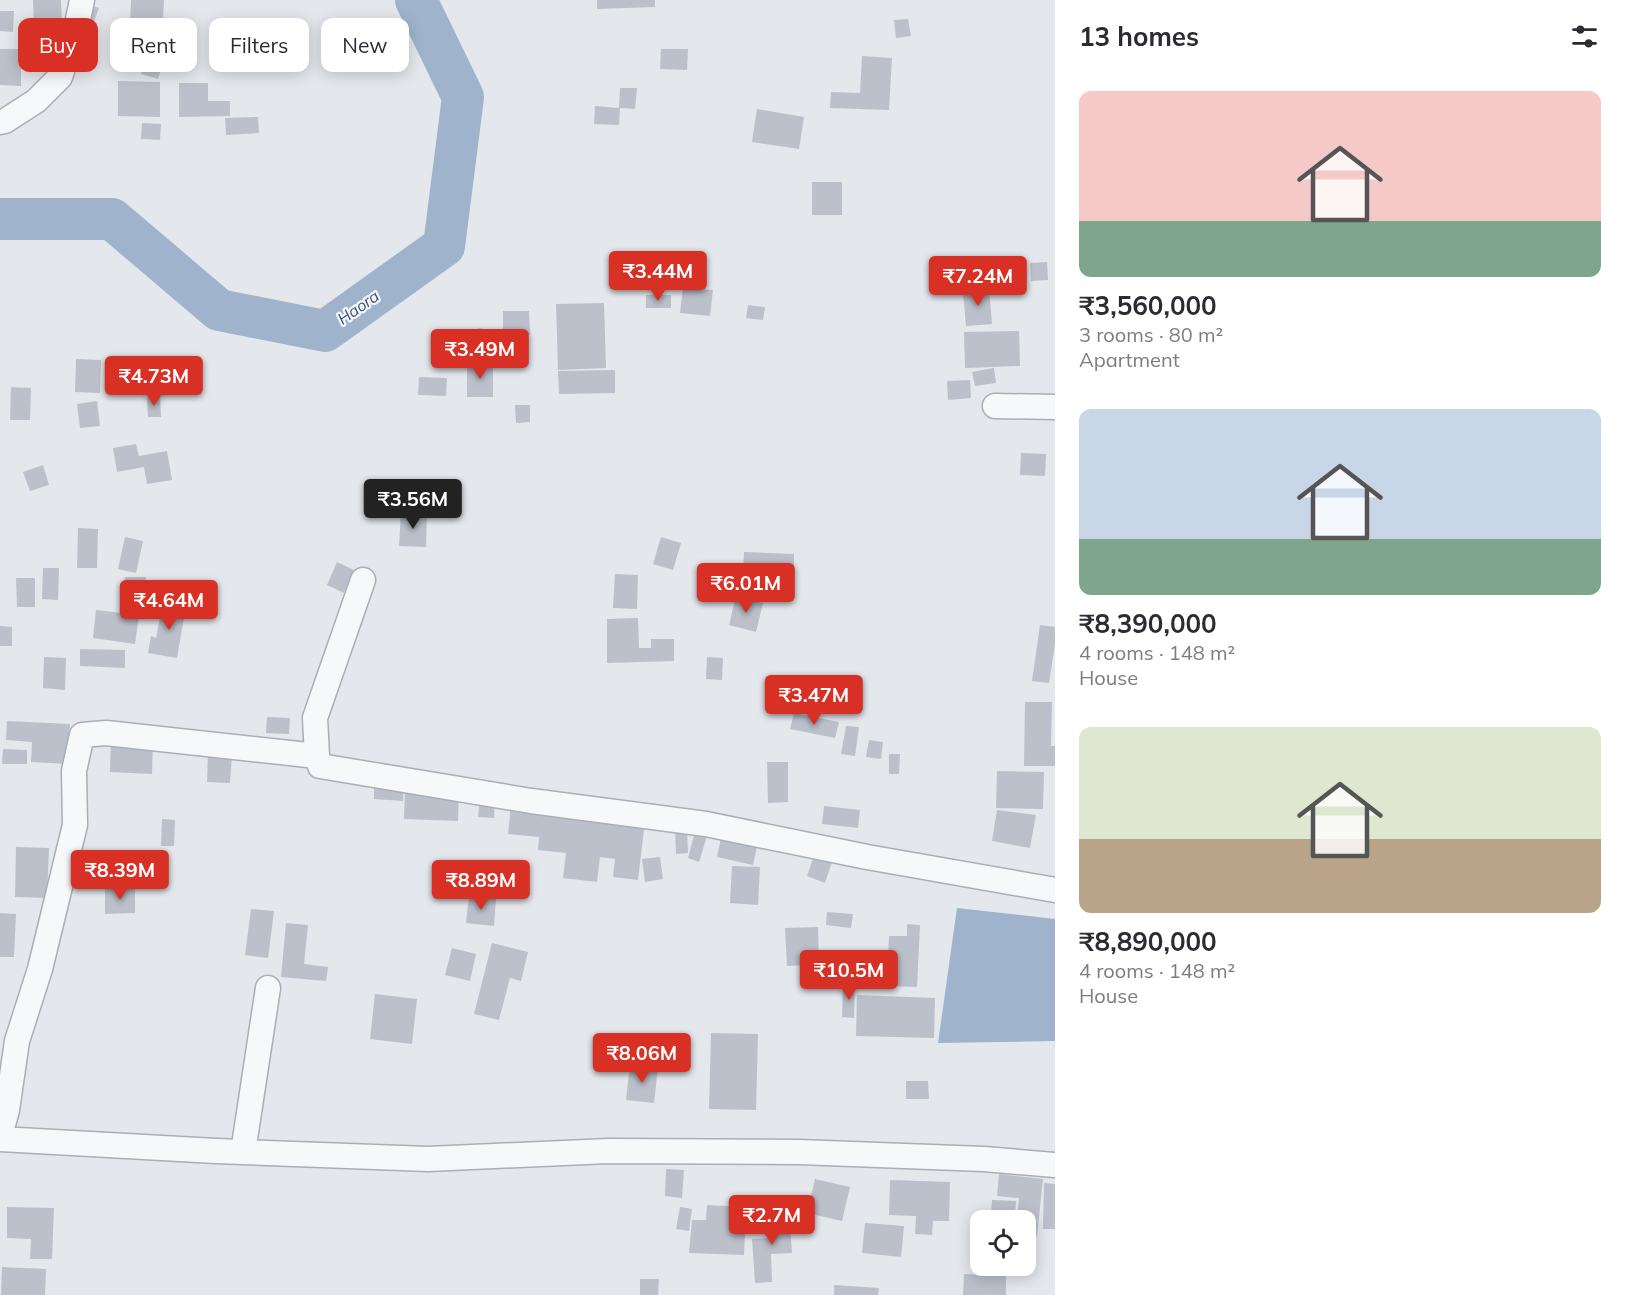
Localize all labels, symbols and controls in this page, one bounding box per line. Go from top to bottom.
chip: Buy [18,18,98,72]
chip: Rent [110,18,197,72]
chip: Filters [209,18,309,72]
chip: New [321,18,409,72]
text: 13 homes [1079,20,1199,53]
icon: filters [1568,20,1601,53]
icon: home [1286,130,1394,238]
pin: ₹3.44M [609,251,707,302]
pin: ₹7.24M [929,256,1027,307]
text: ₹3.44M [623,258,693,283]
text: ₹7.24M [943,263,1013,288]
water label: Haora [333,285,383,328]
text: ₹3,560,000 [1079,289,1217,322]
text: 3 rooms · 80 m² [1079,322,1223,347]
pin: ₹3.49M [431,329,529,380]
text: ₹3.49M [445,336,515,361]
text: Apartment [1079,347,1180,372]
pin: ₹4.73M [105,356,203,407]
text: ₹4.73M [119,363,189,388]
icon: home [1286,448,1394,556]
pin: ₹3.56M [364,479,462,530]
text: ₹3.56M [378,486,448,511]
pin: ₹6.01M [697,563,795,614]
text: ₹6.01M [711,570,781,595]
pin: ₹4.64M [120,580,218,631]
text: ₹4.64M [134,587,204,612]
text: ₹8,390,000 [1079,607,1217,640]
text: 4 rooms · 148 m² [1079,640,1235,665]
text: House [1079,665,1138,690]
pin: ₹3.47M [765,675,863,726]
text: ₹3.47M [779,682,849,707]
icon: home [1286,766,1394,874]
pin: ₹8.39M [71,850,169,901]
text: ₹8.39M [85,857,155,882]
pin: ₹8.89M [432,860,530,911]
text: ₹8.89M [446,867,516,892]
text: ₹8,890,000 [1079,925,1217,958]
pin: ₹10.5M [800,950,898,1001]
text: ₹10.5M [814,957,884,982]
text: 4 rooms · 148 m² [1079,958,1235,983]
text: House [1079,983,1138,1008]
pin: ₹8.06M [593,1033,691,1084]
text: ₹8.06M [607,1040,677,1065]
pin: ₹2.7M [730,1195,814,1246]
text: ₹2.7M [743,1202,801,1227]
map controls [970,1210,1036,1276]
button: locate [970,1210,1036,1276]

